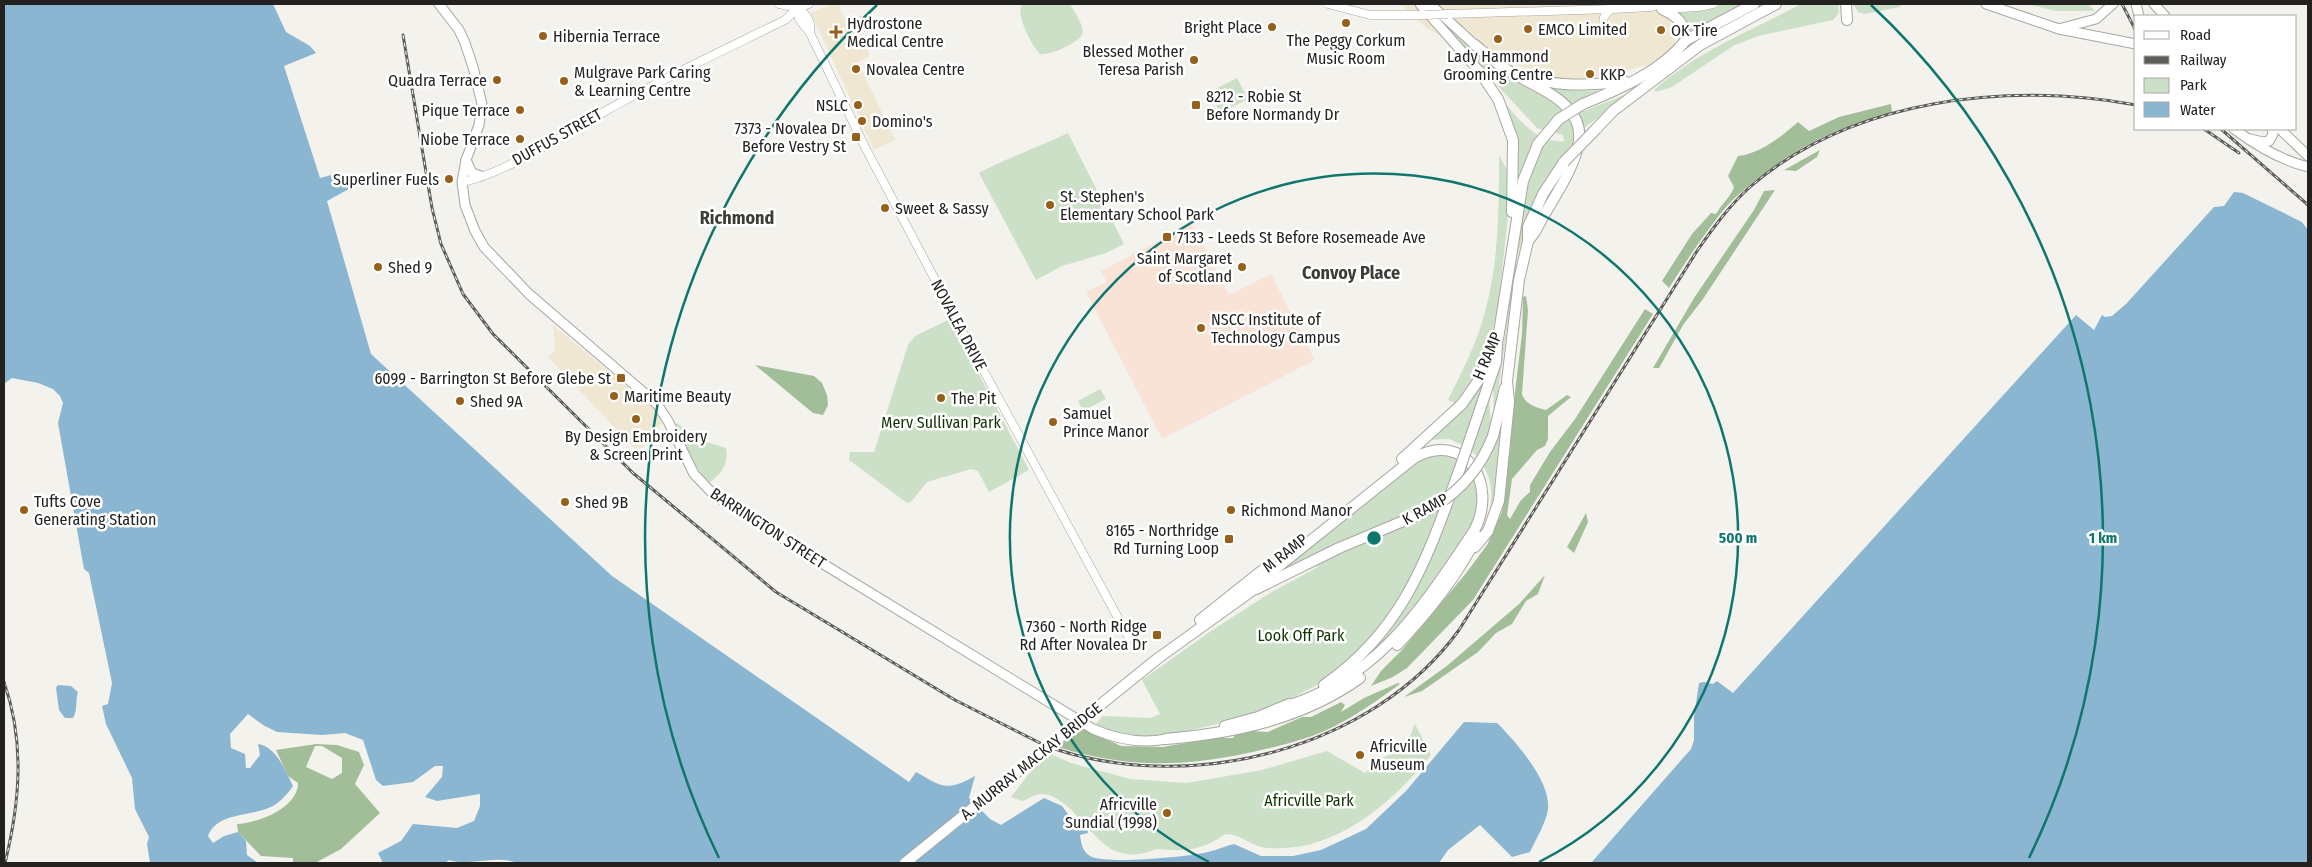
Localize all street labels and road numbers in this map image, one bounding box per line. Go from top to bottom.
street label: DUFFUS STREET [509,104,606,170]
street label: NOVALEA DRIVE [927,276,991,374]
street label: H RAMP [1468,329,1506,383]
street label: BARRINGTON STREET [707,484,830,573]
street label: K RAMP [1399,489,1451,529]
street label: M RAMP [1259,529,1311,577]
street label: A. MURRAY MACKAY BRIDGE [956,698,1106,824]

